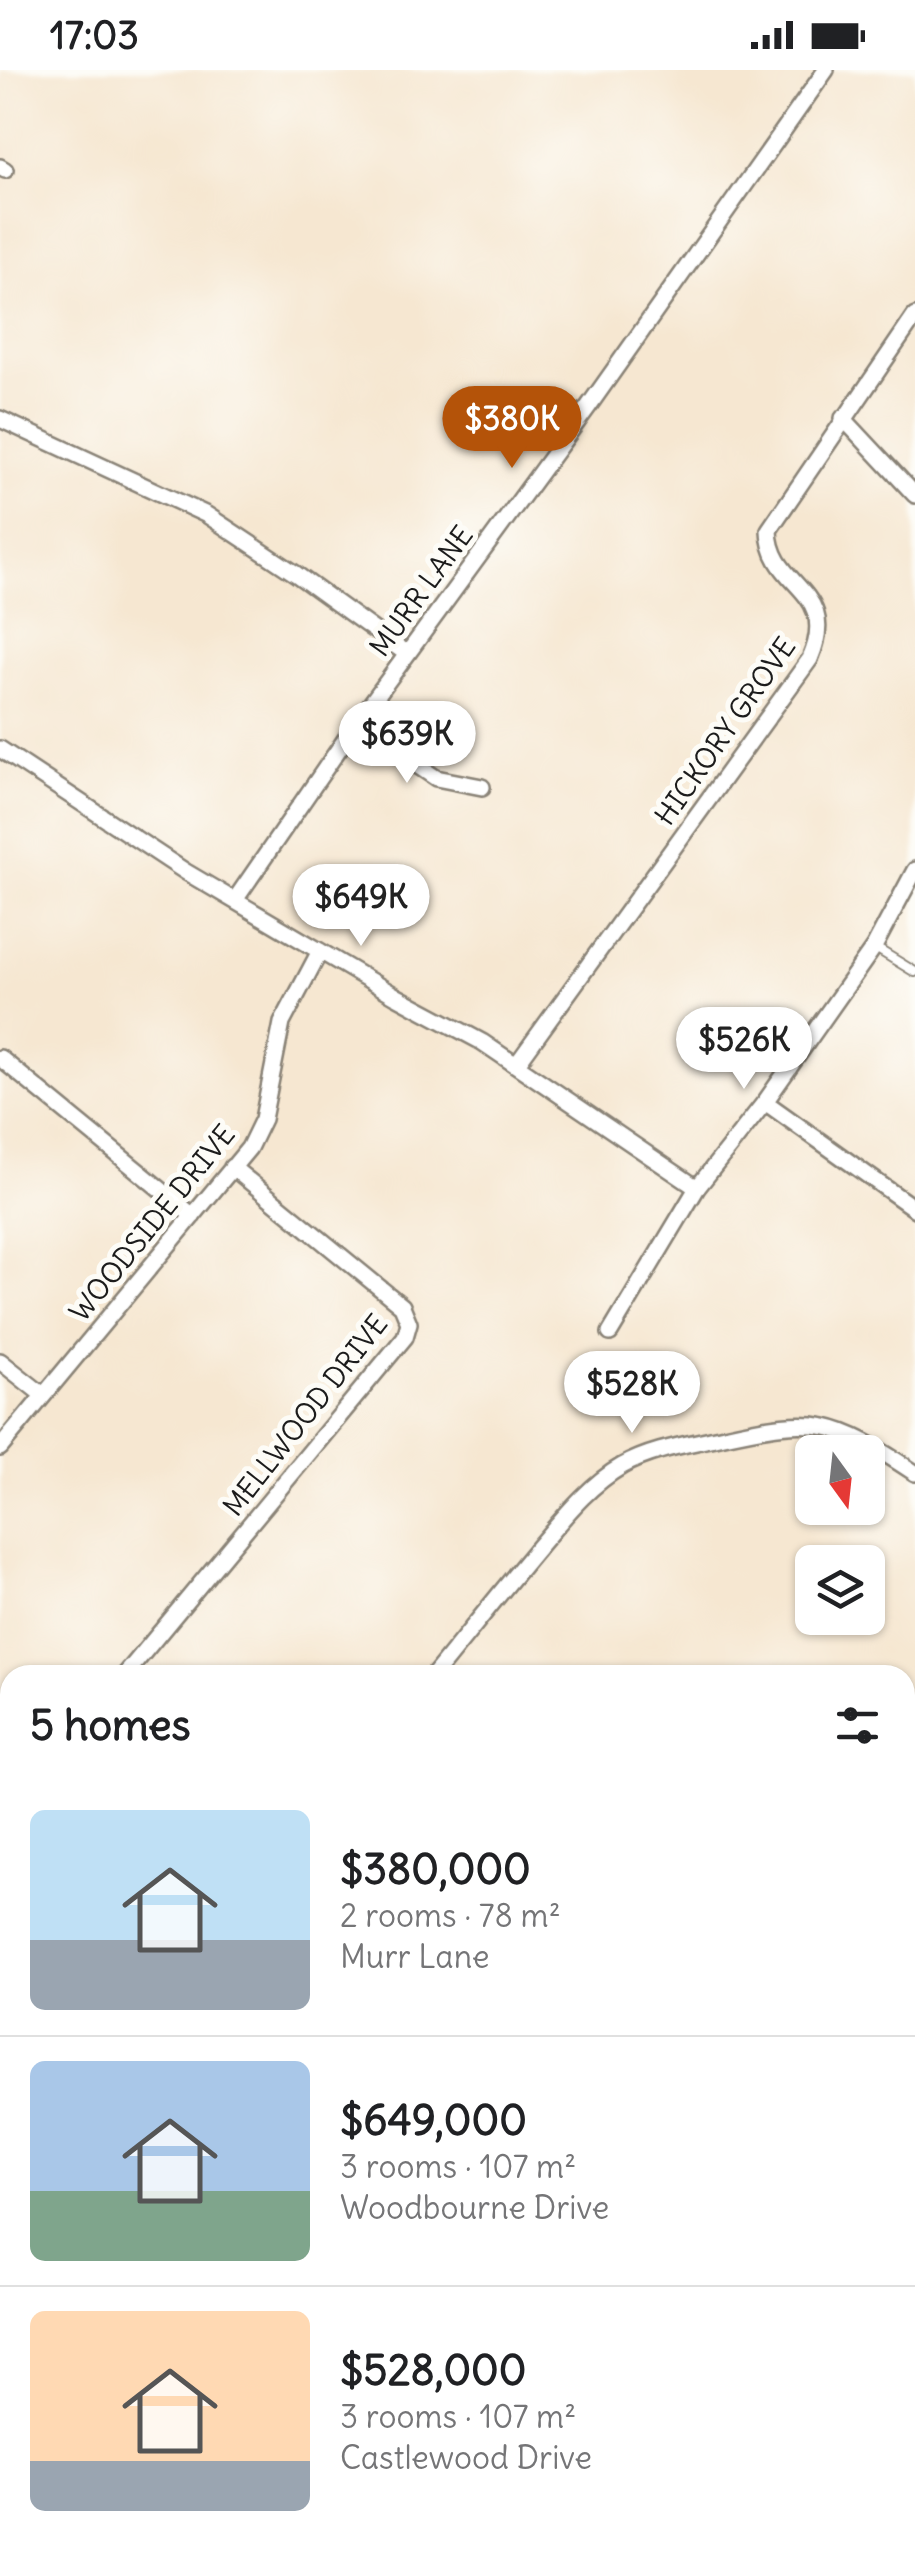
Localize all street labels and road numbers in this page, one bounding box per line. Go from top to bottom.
street label: MURR LANE [361,518,481,664]
street label: HICKORY GROVE [647,630,803,832]
street label: WOODSIDE DRIVE [61,1117,243,1329]
street label: MELLWOOD DRIVE [215,1307,395,1523]

